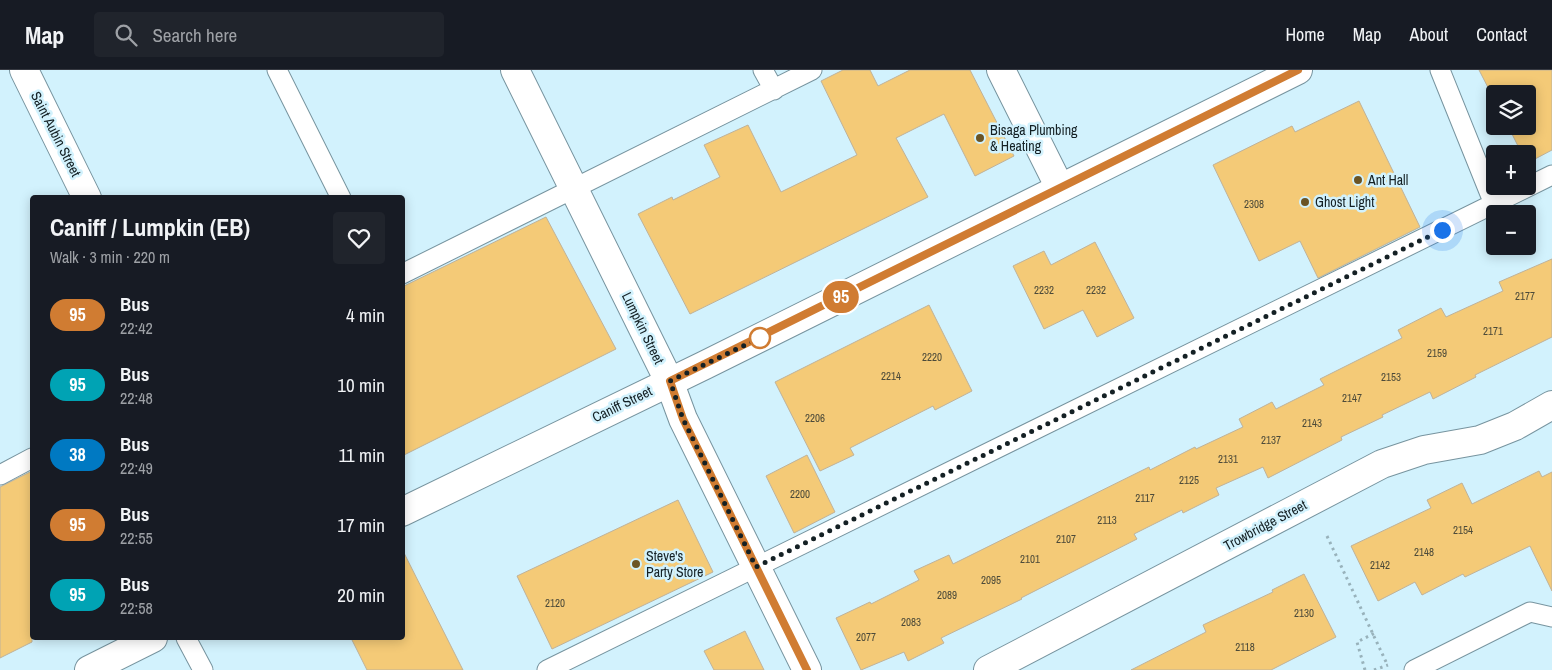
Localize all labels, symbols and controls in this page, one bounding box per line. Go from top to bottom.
search box [94,12,444,57]
text: Map [25,19,64,51]
icon: search [112,21,140,49]
text: Search here [152,22,237,48]
text: Home [1285,22,1325,47]
text: Map [1353,22,1382,47]
text: About [1410,22,1448,47]
text: Contact [1476,22,1527,47]
map controls [1486,85,1536,255]
button: layers [1486,85,1536,135]
street label: Saint Aubin Street [27,88,85,180]
place label: Bisaga Plumbing & Heating [990,121,1078,155]
marker: Bisaga Plumbing & Heating [974,132,986,144]
button: + [1486,145,1536,195]
place label: Ant Hall [1367,171,1408,189]
marker: Ant Hall [1352,174,1364,186]
place label: Ghost Light [1315,193,1374,211]
marker: Ghost Light [1299,196,1311,208]
house number: 2308 [1244,197,1264,211]
button: − [1486,205,1536,255]
text: Caniff / Lumpkin (EB) [50,211,250,243]
button: heart [333,212,385,264]
your location [1430,218,1455,243]
text: Walk · 3 min · 220 m [50,246,170,268]
line badge: 95 [818,281,864,313]
house number: 2232 [1034,283,1054,297]
house number: 2232 [1086,283,1106,297]
text: 95 [833,284,849,309]
street label: Lumpkin Street [618,289,668,367]
house number: 2177 [1515,289,1535,303]
text: Bus [120,291,149,317]
text: 95 [69,302,86,327]
text: 4 min [346,302,385,328]
text: 22:42 [120,317,153,339]
house number: 2171 [1483,324,1503,338]
unlabelled marker [749,327,771,349]
house number: 2159 [1427,346,1447,360]
house number: 2220 [922,350,942,364]
text: Bus [120,361,149,387]
house number: 2214 [881,369,901,383]
house number: 2153 [1381,370,1401,384]
text: 95 [69,372,86,397]
text: 10 min [337,372,385,398]
street label: Caniff Street [589,382,655,426]
text: 22:48 [120,387,153,409]
house number: 2147 [1342,391,1362,405]
house number: 2206 [805,411,825,425]
house number: 2143 [1302,416,1322,430]
text: Bus [120,431,149,457]
house number: 2137 [1261,433,1281,447]
text: 38 [69,442,86,467]
text: 11 min [339,442,385,468]
house number: 2131 [1218,452,1238,466]
text: 22:49 [120,457,153,479]
house number: 2125 [1179,473,1199,487]
house number: 2200 [790,487,810,501]
house number: 2117 [1135,491,1155,505]
street label: Trowbridge Street [1220,496,1310,554]
text: Bus [120,501,149,527]
text: 95 [69,512,86,537]
text: 17 min [337,512,385,538]
house number: 2113 [1097,513,1117,527]
house number: 2154 [1453,523,1473,537]
text: 22:55 [120,527,153,549]
house number: 2107 [1056,532,1076,546]
house number: 2148 [1414,545,1434,559]
place label: Steve's Party Store [646,547,703,581]
house number: 2101 [1020,552,1040,566]
marker: Steve's Party Store [630,558,642,570]
house number: 2142 [1370,558,1390,572]
text: Bus [120,571,149,597]
house number: 2095 [981,573,1001,587]
text: 95 [69,582,86,607]
text: 20 min [337,582,385,608]
house number: 2089 [937,588,957,602]
house number: 2120 [545,596,565,610]
text: 22:58 [120,597,153,619]
house number: 2130 [1294,606,1314,620]
house number: 2083 [901,615,921,629]
house number: 2077 [856,630,876,644]
house number: 2118 [1235,640,1255,654]

